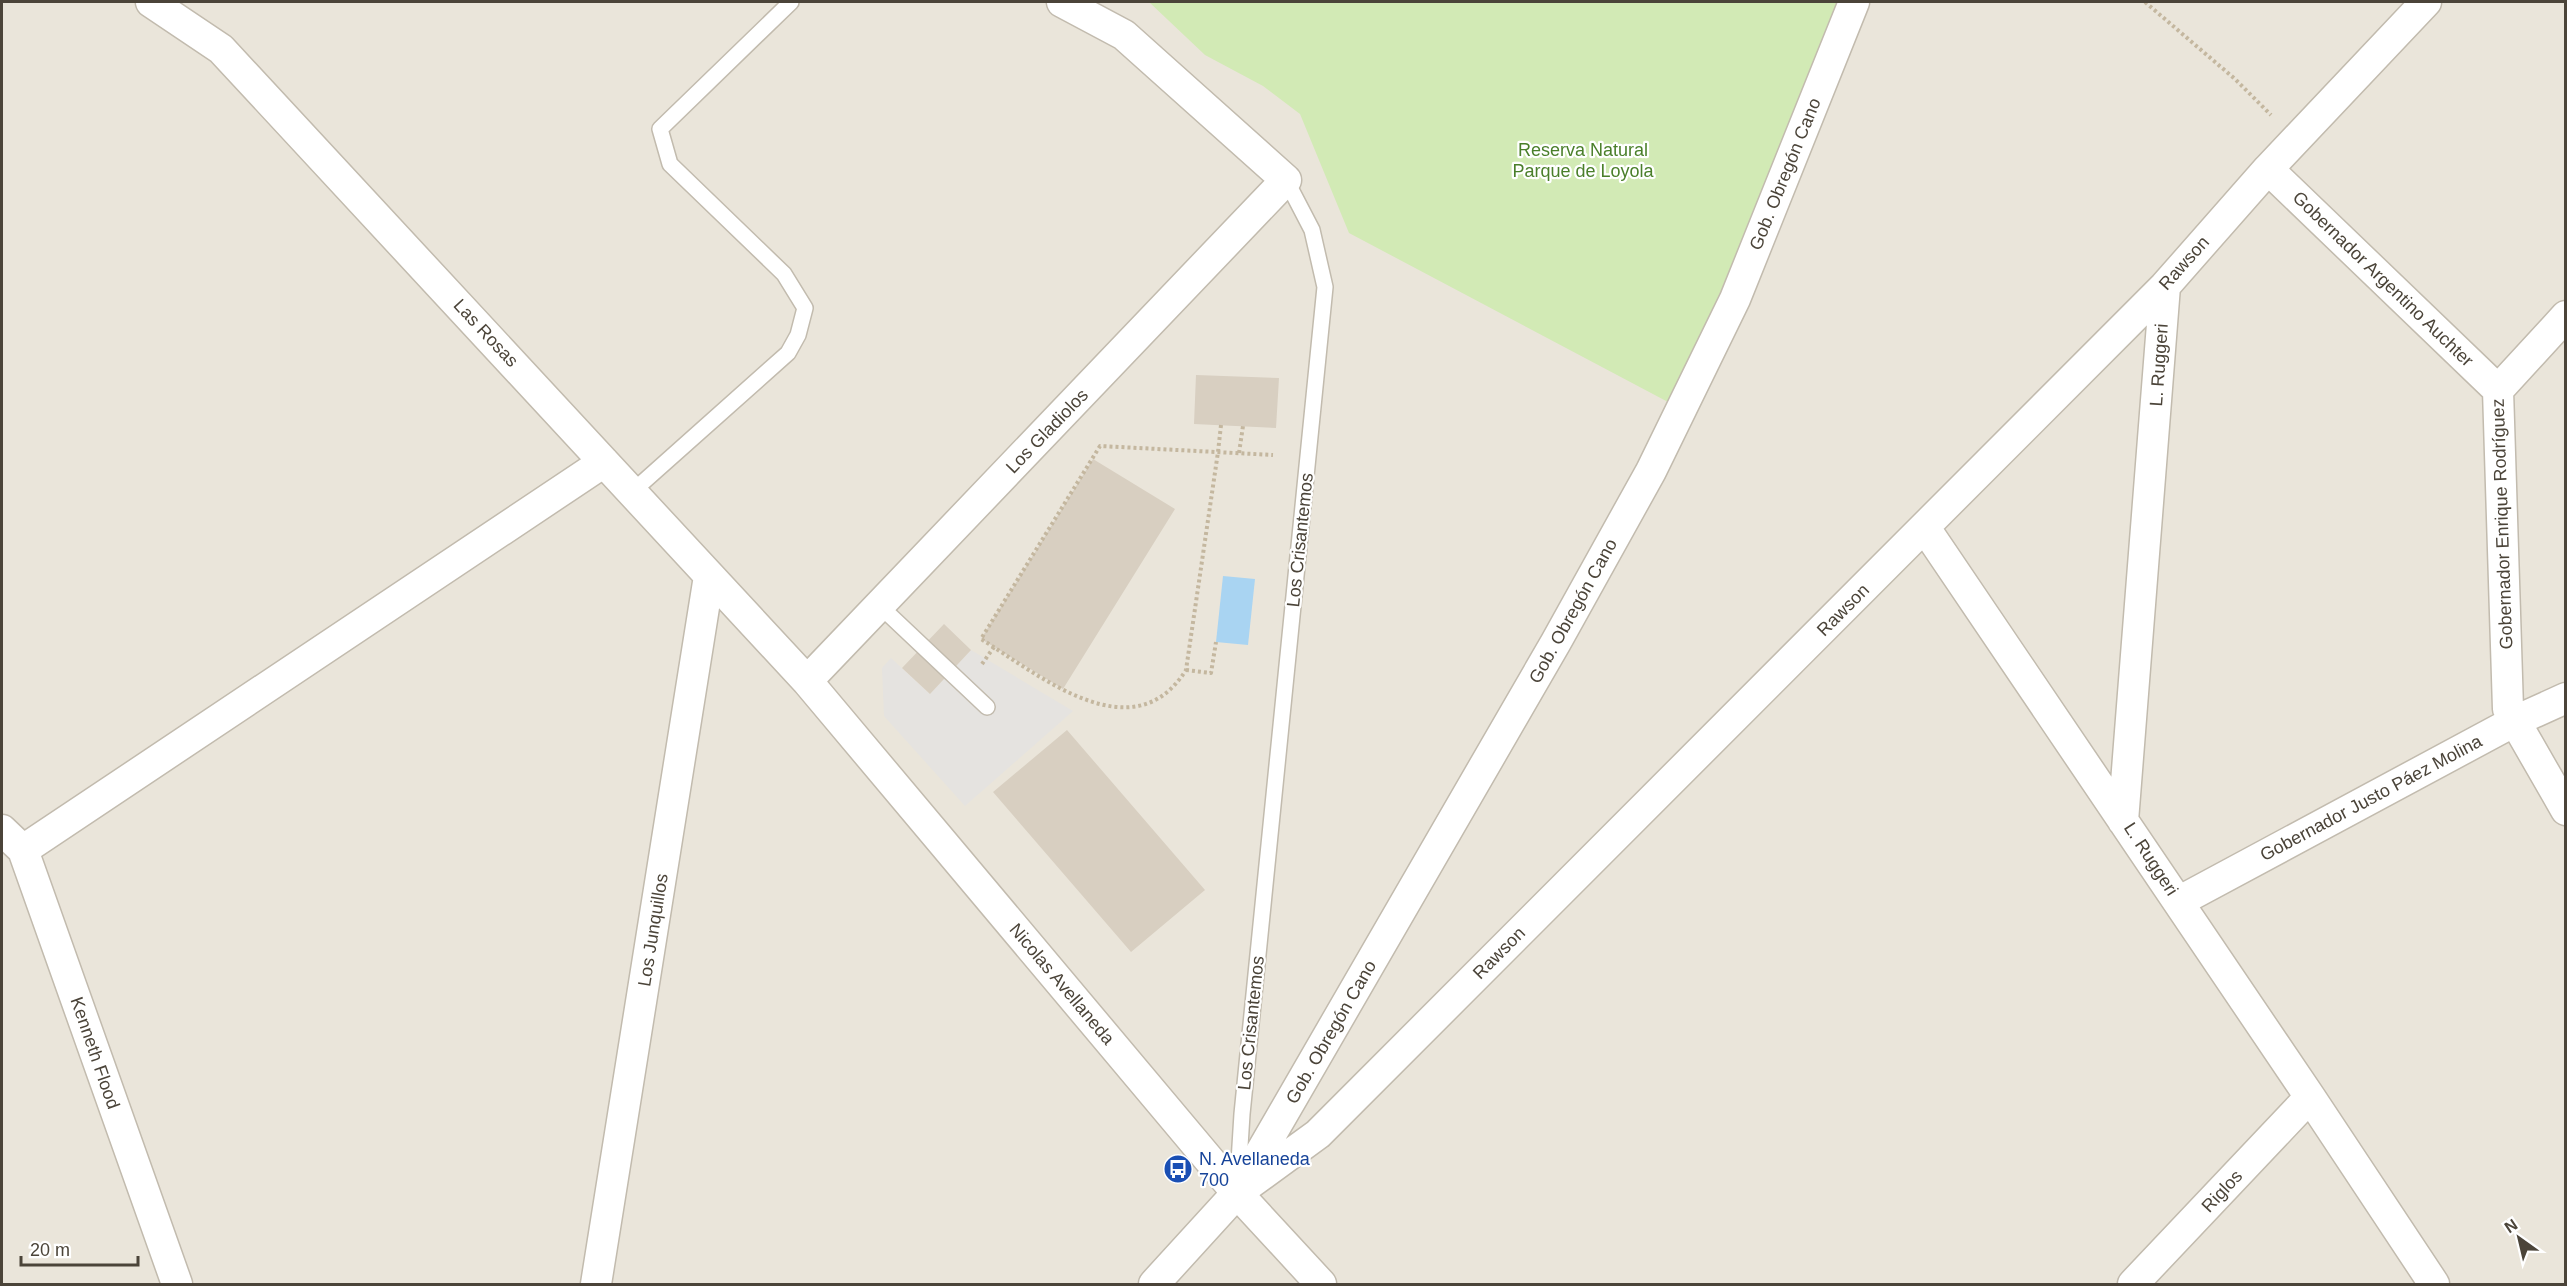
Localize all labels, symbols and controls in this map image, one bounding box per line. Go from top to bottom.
street label: Gob. Obregón Cano [1745,95,1825,253]
park label: Reserva Natural Parque de Loyola [1512,140,1655,181]
street label: Gobernador Argentino Auchter [2289,187,2477,371]
street label: Rawson [2155,232,2213,294]
street label: Las Rosas [450,295,522,371]
street label: L. Ruggeri [2146,323,2172,407]
street label: Los Gladiolos [1002,385,1092,477]
street label: Gobernador Enrique Rodríguez [2488,398,2516,650]
street label: Los Crisantemos [1283,472,1317,608]
street label: Gob. Obregón Cano [1525,535,1621,687]
street label: Rawson [1813,580,1873,640]
street label: Gobernador Justo Páez Molina [2257,730,2486,865]
street label: L. Ruggeri [2120,819,2182,899]
street label: Los Junquillos [634,872,672,988]
street label: Nicolas Avellaneda [1006,919,1119,1049]
street label: Rawson [1469,923,1529,983]
street label: Los Crisantemos [1234,955,1268,1091]
street label: Gob. Obregón Cano [1282,957,1380,1107]
street label: Kenneth Flood [66,994,124,1112]
place label: N. Avellaneda 700 [1199,1149,1311,1190]
bus stop icon: N. Avellaneda 700 [1162,1153,1194,1185]
street label: Riglos [2198,1166,2246,1216]
north arrow [2489,1208,2549,1268]
text: N [2501,1216,2520,1236]
scale bar [21,1229,138,1267]
text: 20 m [30,1240,70,1260]

